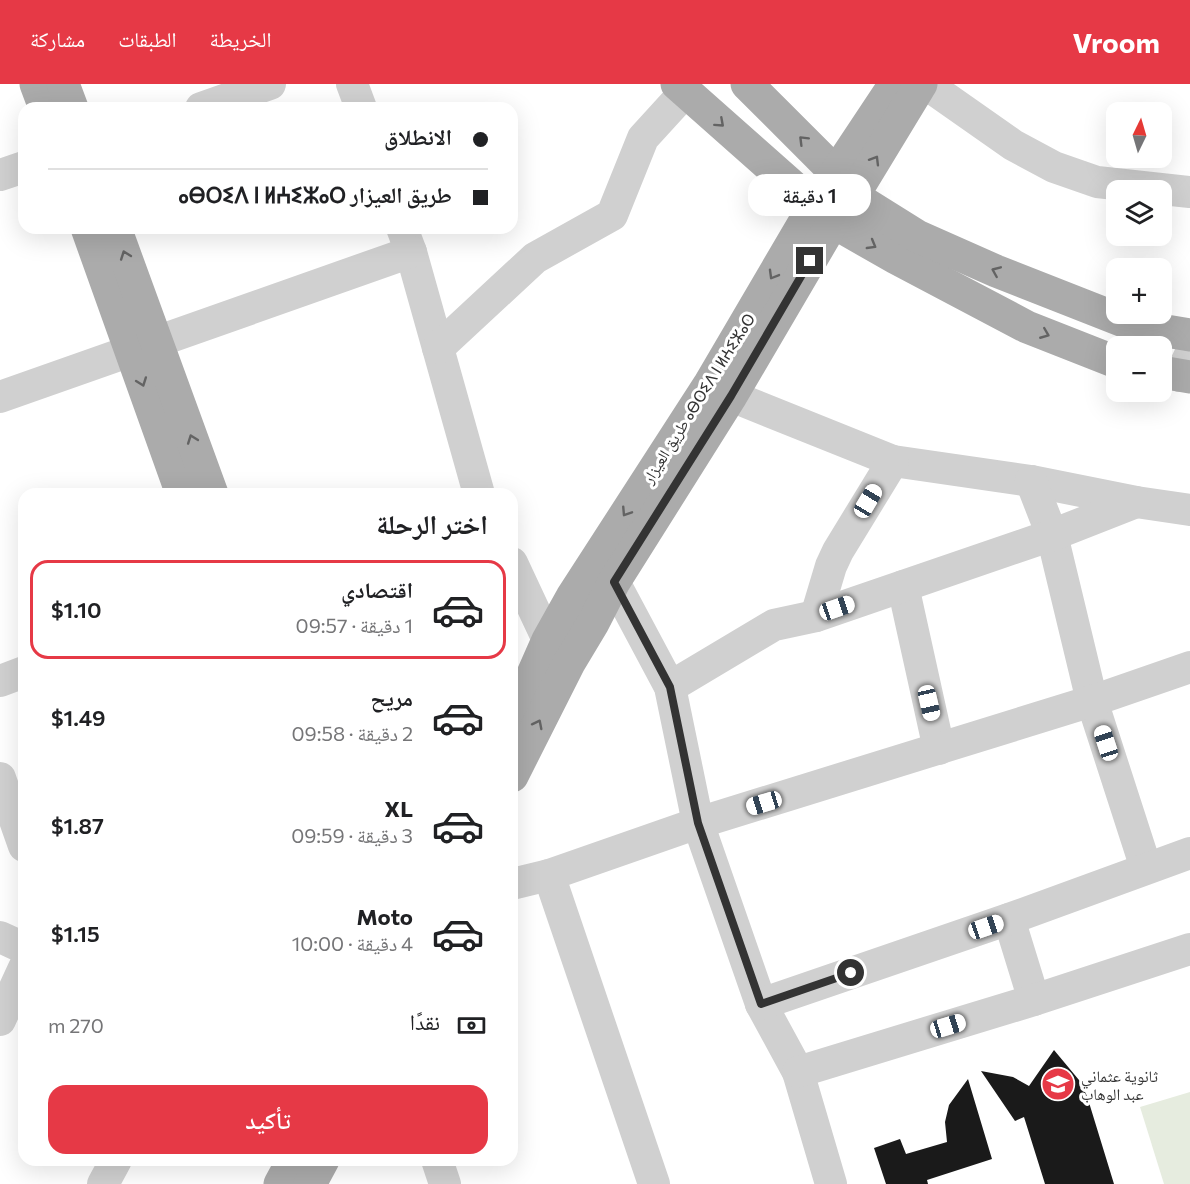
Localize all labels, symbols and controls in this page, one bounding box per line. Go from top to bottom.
text: Vroom [1072,25,1160,59]
text: مشاركة [30,26,85,51]
text: الطبقات [118,26,177,51]
text: الخريطة [210,26,271,51]
north arrow [1106,102,1172,168]
map controls [1106,102,1172,402]
one-way arrow [714,116,724,127]
text: الانطلاق [384,123,452,150]
one-way arrow [799,136,810,147]
one-way arrow [867,156,879,166]
callout: 1 دقيقة [748,174,872,216]
button: layers [1106,180,1172,246]
text: طريق العيزار ⴰⴱⵔⵉⴷ ⵏ ⵍⵄⵉⵣⴰⵔ [178,181,452,208]
text: 1 دقيقة [782,183,837,207]
one-way arrow [866,237,876,249]
route end [796,247,823,274]
one-way arrow [120,251,133,261]
button: + [1106,258,1172,324]
one-way arrow [991,266,1002,278]
one-way arrow [769,269,780,279]
street label: طريق العيزار ⴰⴱⵔⵉⴷ ⵏ ⵍⵄⵉⵣⴰⵔ [637,309,760,489]
one-way arrow [1039,327,1050,340]
button: − [1106,336,1172,402]
one-way arrow [135,376,148,387]
one-way arrow [187,434,200,444]
car [851,481,885,521]
one-way arrow [622,506,634,516]
text: اختر الرحلة [376,507,488,540]
text: اقتصادي [341,576,413,603]
icon: car [431,583,485,637]
car [817,594,857,622]
text: $1.10 [51,596,102,623]
text: 1 دقيقة · 09:57 [296,613,413,637]
car [916,683,942,723]
text: مريح [370,684,413,711]
icon: car [431,691,485,745]
text: $1.49 [51,704,106,731]
one-way arrow [531,719,542,730]
text: 2 دقيقة · 09:58 [291,721,413,745]
car [1092,723,1120,763]
car [744,789,784,817]
text: XL [385,795,413,822]
icon: car [431,799,485,853]
text: $1.87 [51,812,104,839]
text: 3 دقيقة · 09:59 [291,823,413,847]
text: Moto [357,903,413,930]
icon: car [431,907,485,961]
car [966,913,1006,941]
text: $1.15 [51,920,100,947]
text: 4 دقيقة · 10:00 [292,931,413,955]
route start [837,959,864,986]
text: نقدًا [410,1008,440,1035]
icon: cash [455,1009,488,1042]
car [928,1012,968,1040]
text: 270 m [48,1013,104,1037]
school or university icon: ثانوية عثماني عبد الوهاب [1040,1066,1076,1102]
place label: ثانوية عثماني عبد الوهاب [1081,1066,1159,1104]
button: تأكيد [48,1085,488,1154]

